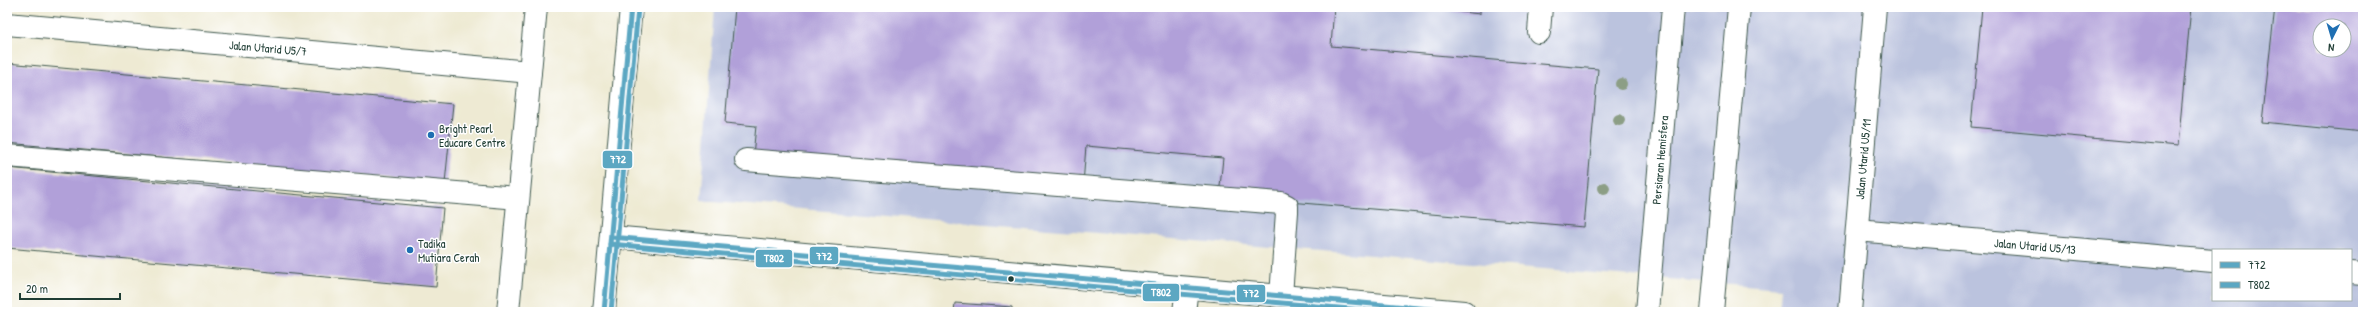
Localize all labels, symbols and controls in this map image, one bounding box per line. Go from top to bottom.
north arrow [2312,18,2352,58]
street label: Jalan Utarid U5/7 [228,36,308,60]
text: N [2327,41,2335,55]
street label: Persiaran Hemisfera [1648,115,1672,205]
street label: Jalan Utarid U5/11 [1851,118,1875,200]
place label: Bright Pearl Educare Centre [439,120,506,151]
marker: Bright Pearl Educare Centre [426,130,436,140]
line badge: 772 [602,150,633,169]
text: 772 [609,152,627,166]
street label: Jalan Utarid U5/13 [1993,234,2077,258]
place label: Tadika Mutiara Cerah [418,235,479,266]
marker: Tadika Mutiara Cerah [405,245,415,255]
line badge: 772 [809,246,839,265]
line badge: T802 [755,249,793,268]
text: 772 [815,249,833,263]
legend [2212,249,2352,301]
text: T802 [763,251,785,265]
text: 772 [2248,256,2266,273]
unlabelled marker [1006,274,1016,284]
scale bar [20,275,120,301]
text: T802 [2248,276,2270,293]
text: 20 m [26,280,48,297]
line badge: T802 [1142,283,1180,302]
line badge: 772 [1236,284,1266,303]
text: T802 [1150,285,1172,299]
text: 772 [1242,286,1260,300]

